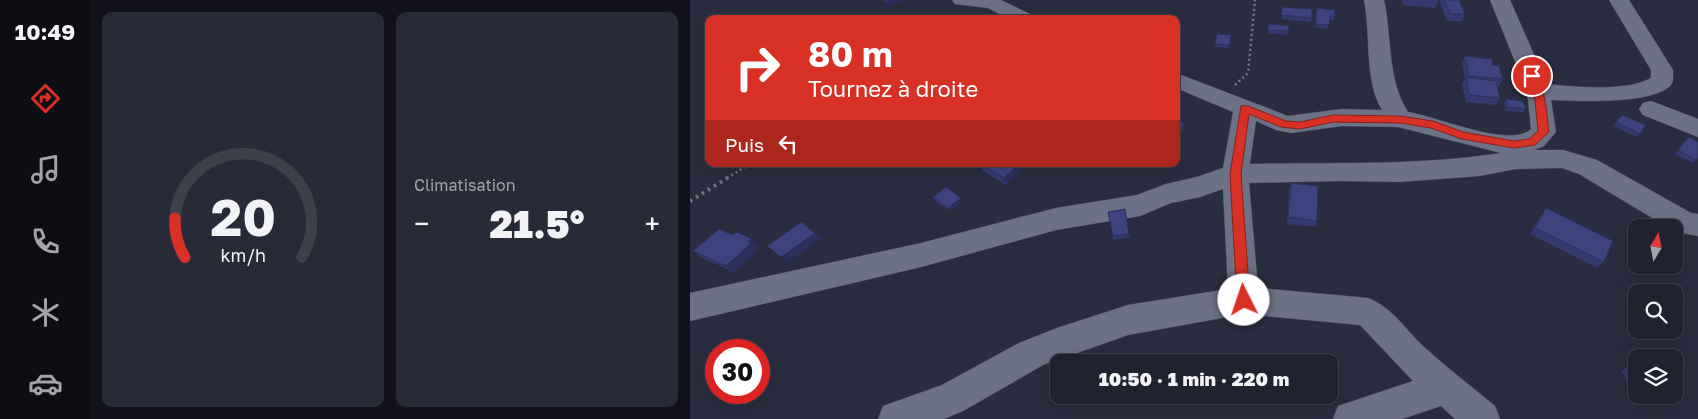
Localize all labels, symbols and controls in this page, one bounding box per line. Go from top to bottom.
text: 10:49 [15,18,75,45]
text: 80 m [808,33,893,75]
icon: right [725,35,790,100]
pin [1511,55,1553,97]
icon: arrive [1518,62,1546,90]
text: Tournez à droite [808,75,978,102]
icon: directions [28,81,63,116]
icon: left [774,130,802,158]
text: Puis [725,133,764,156]
icon: music [28,152,63,187]
text: Climatisation [414,175,516,195]
text: 20 [210,185,276,247]
text: 21.5° [490,201,584,246]
text: − [414,207,429,240]
text: + [645,207,660,240]
north arrow [1628,219,1682,274]
map controls [1628,219,1683,404]
icon: phone [28,224,63,259]
text: km/h [220,244,266,266]
position arrow [1217,273,1269,325]
button: search [1628,284,1683,339]
icon: climate [28,295,63,330]
speed limit sign: 30 [705,339,770,404]
button: layers [1628,349,1683,404]
icon: car [28,366,63,401]
text: 10:50 · 1 min · 220 m [1099,367,1289,390]

